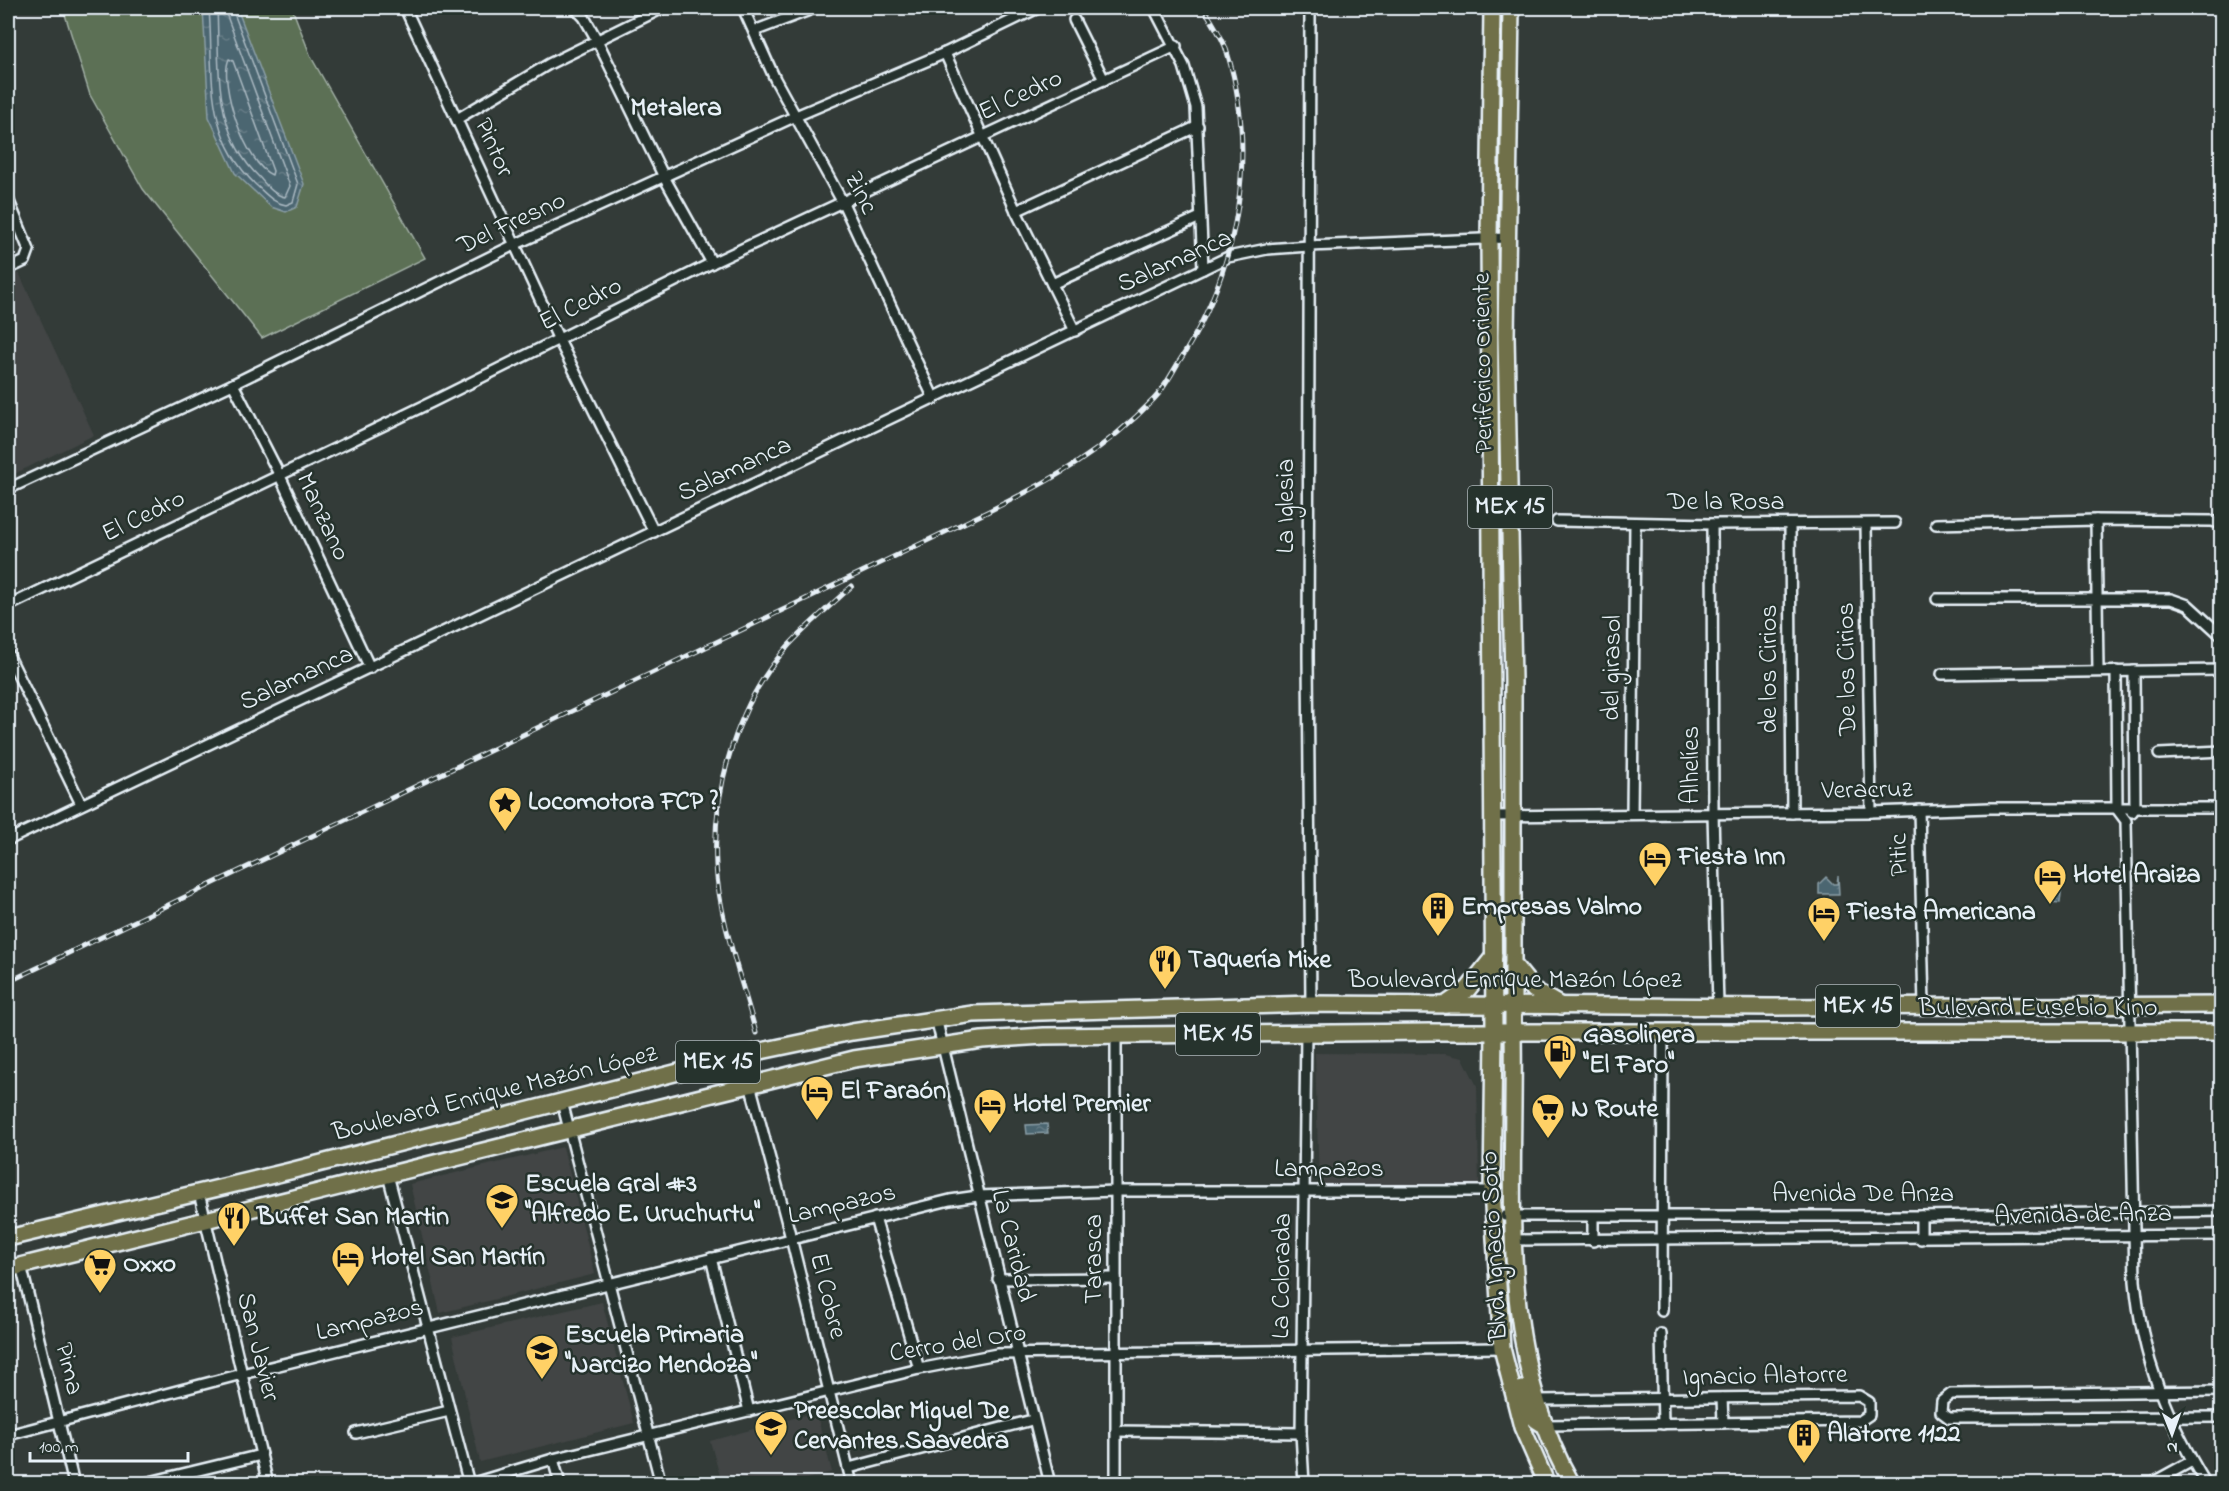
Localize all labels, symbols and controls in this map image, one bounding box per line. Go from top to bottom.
street label: El Cedro [973,60,1069,132]
district label: Metalera [630,89,722,128]
street label: Pintor [463,112,523,185]
street label: Zinc [833,165,887,222]
street label: Del Fresno [451,182,572,266]
street label: Salamanca [1112,220,1238,304]
street label: El Cedro [533,268,629,342]
street label: Periferico Oriente [1463,272,1505,454]
street label: Salamanca [672,427,798,513]
street label: La Iglesia [1268,459,1306,553]
street label: Manzano [285,466,359,568]
street label: El Cedro [96,480,192,554]
street label: De la Rosa [1666,484,1785,522]
road number: MEX 15 [1468,486,1552,528]
street label: De los Cirios [1828,602,1868,737]
street label: de los Cirios [1751,605,1789,733]
street label: del girasol [1593,615,1633,721]
street label: Salamanca [234,636,360,722]
street label: Alhelíes [1673,726,1711,804]
street label: Veracruz [1820,771,1913,811]
place label: Locomotora FCP ? [528,784,719,822]
place icon: Locomotora FCP ? [487,785,523,832]
street label: Pitic [1880,832,1920,877]
place label: Fiesta Inn [1676,839,1786,877]
hotel icon: Fiesta Inn [1637,840,1673,887]
place label: Hotel Araiza [2073,857,2201,895]
hotel icon: Hotel Araiza [2032,858,2068,905]
place label: Empresas Valmo [1461,889,1642,927]
building icon: Empresas Valmo [1420,890,1456,937]
place label: Fiesta Americana [1845,894,2036,932]
hotel icon: Fiesta Americana [1806,895,1842,942]
place label: Taquería Mixe [1188,942,1333,980]
restaurant icon: Taquería Mixe [1147,943,1183,990]
street label: Boulevard Enrique Mazón López [1347,962,1682,1000]
road number: MEX 15 [1816,985,1900,1027]
street label: Bulevard Eusebio Kino [1917,990,2158,1028]
road number: MEX 15 [1176,1013,1260,1055]
place label: Gasolinera "El Faro" [1582,1017,1695,1085]
fuel station icon: Gasolinera "El Faro" [1542,1033,1578,1080]
street label: Boulevard Enrique Mazón López [328,1035,662,1153]
road number: MEX 15 [676,1041,760,1083]
place label: El Faraón [840,1073,946,1111]
hotel icon: El Faraón [799,1074,835,1121]
place label: Hotel Premier [1013,1086,1152,1124]
hotel icon: Hotel Premier [972,1087,1008,1134]
place label: N Route [1571,1091,1659,1129]
supermarket icon: N Route [1530,1092,1566,1139]
street label: Blvd. Ignacio Soto [1471,1150,1519,1343]
street label: Lampazos [1274,1151,1384,1189]
place label: Escuela Gral #3 "Alfredo E. Uruchurtu" [524,1166,760,1234]
street label: Lampazos [784,1174,900,1236]
street label: Avenida De Anza [1772,1176,1954,1214]
school or university icon: Escuela Gral #3 "Alfredo E. Uruchurtu" [484,1182,520,1229]
street label: La Caridad [980,1186,1044,1307]
street label: Avenida de Anza [1994,1195,2172,1237]
place label: Buffet San Martin [256,1199,449,1237]
restaurant icon: Buffet San Martin [216,1200,252,1247]
street label: La Colorada [1263,1213,1303,1339]
street label: Tarasca [1076,1214,1114,1304]
place label: Hotel San Martín [371,1239,545,1277]
hotel icon: Hotel San Martín [330,1240,366,1287]
place label: Oxxo [123,1246,176,1284]
supermarket icon: Oxxo [82,1247,118,1294]
street label: El Cobre [798,1249,856,1343]
street label: San Javier [225,1288,289,1406]
street label: Lampazos [312,1289,428,1353]
street label: Cerro del Oro [887,1314,1029,1374]
place label: Escuela Primaria "Narcizo Mendoza" [564,1317,757,1385]
school or university icon: Escuela Primaria "Narcizo Mendoza" [524,1333,560,1380]
street label: Pima [43,1339,93,1399]
street label: Ignacio Alatorre [1682,1357,1848,1397]
place label: Preescolar Miguel De Cervantes Saavedra [794,1393,1011,1461]
north arrow [2142,1404,2202,1464]
school or university icon: Preescolar Miguel De Cervantes Saavedra [753,1409,789,1456]
place label: Alatorre 1122 [1827,1416,1960,1454]
building icon: Alatorre 1122 [1786,1417,1822,1464]
scale bar [30,1425,188,1463]
text: 100 m [39,1435,79,1461]
text: N [2166,1435,2178,1459]

